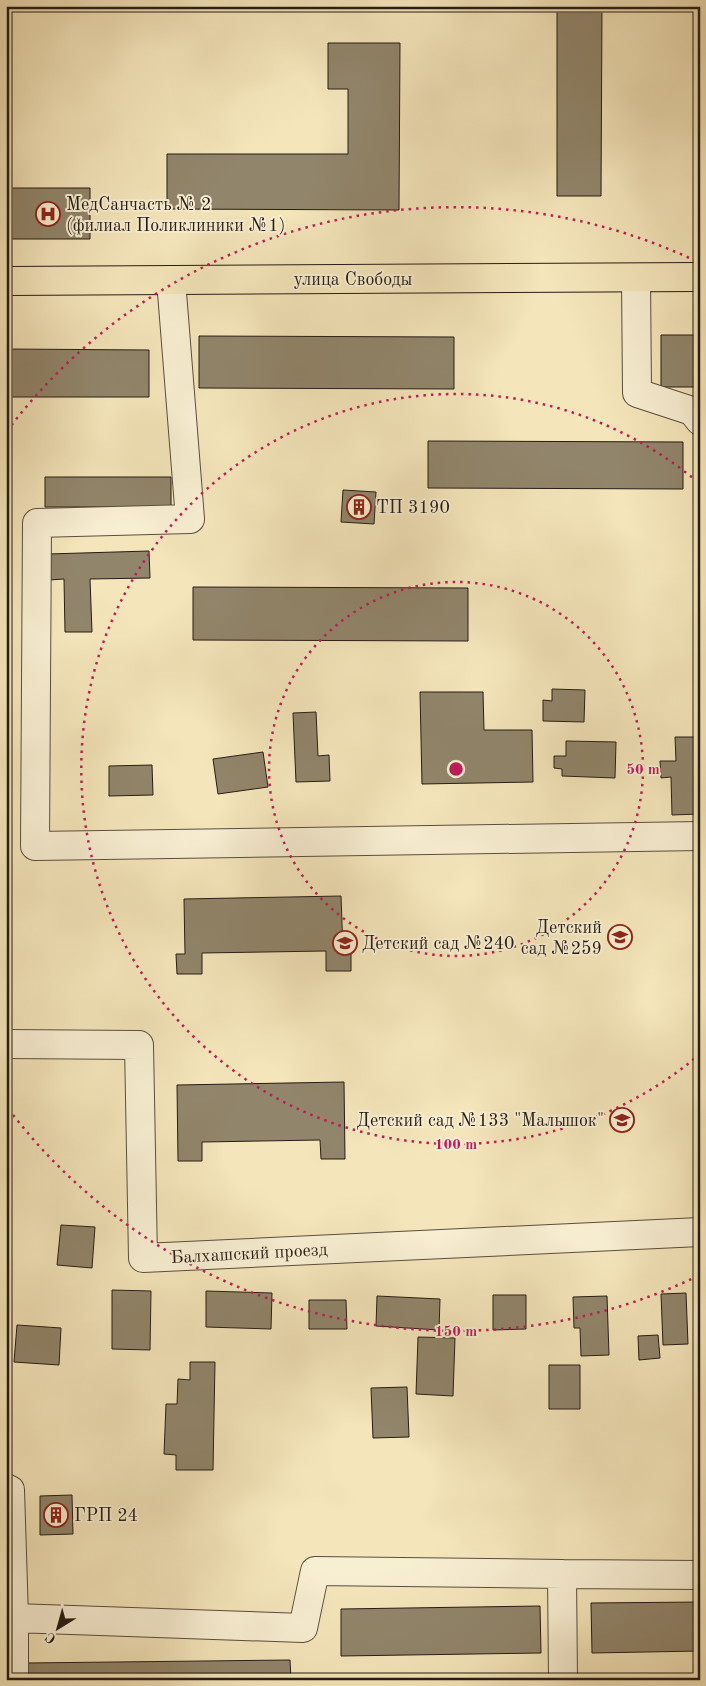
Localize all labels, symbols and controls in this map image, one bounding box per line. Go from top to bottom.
place label: МедСанчасть № 2 (филиал Поликлиники №1) [66,196,285,236]
hospital icon: МедСанчасть № 2 (филиал Поликлиники №1) [35,201,61,227]
street label: улица Свободы [294,271,413,289]
building icon: ТП 3190 [346,494,372,520]
place label: ТП 3190 [376,499,450,517]
centre of rings [447,760,465,778]
text: 50 m [626,763,660,778]
place label: Детский сад №259 [521,919,602,958]
school or university icon: Детский сад №259 [607,924,633,950]
school or university icon: Детский сад №240 [332,930,358,956]
place label: Детский сад №240 [362,935,515,953]
school or university icon: Детский сад №133 "Малышок" [609,1107,635,1133]
place label: Детский сад №133 "Малышок" [357,1112,604,1130]
text: 100 m [435,1138,477,1153]
street label: Балхашский проезд [170,1241,328,1267]
text: 150 m [435,1325,477,1340]
building icon: ГРП 24 [43,1502,69,1528]
place label: ГРП 24 [74,1507,138,1525]
north arrow [32,1604,82,1654]
text: С [43,1629,59,1646]

